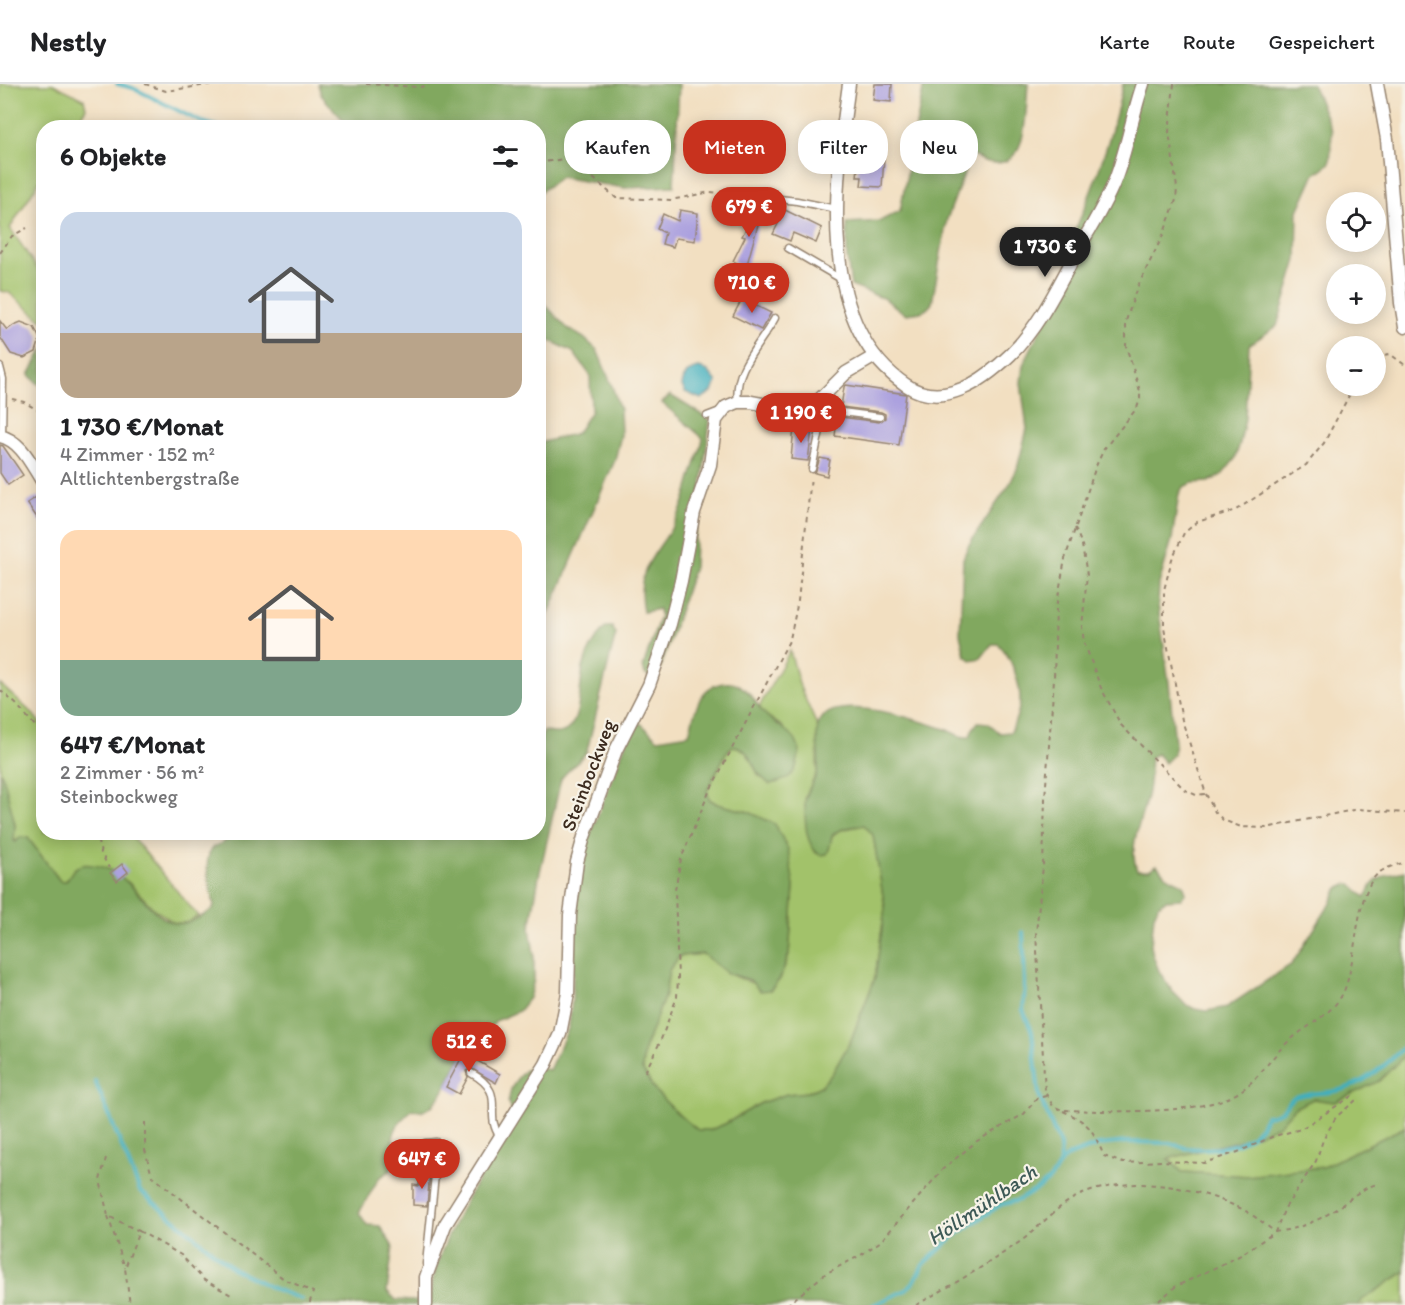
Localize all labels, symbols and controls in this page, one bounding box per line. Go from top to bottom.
text: Nestly [30,24,106,58]
text: Karte [1099,29,1150,54]
text: Route [1183,29,1236,54]
text: Gespeichert [1269,29,1375,54]
chip: Kaufen [564,120,671,174]
chip: Mieten [683,120,786,174]
chip: Filter [798,120,888,174]
chip: Neu [900,120,978,174]
text: 6 Objekte [60,140,166,172]
icon: filters [489,140,522,173]
pin: 679 € [707,187,791,238]
map controls [1326,192,1386,396]
button: locate [1326,192,1386,252]
text: 679 € [726,194,772,218]
pin: 1 730 € [990,227,1100,278]
text: 1 730 € [1014,234,1076,258]
icon: home [237,251,345,359]
pin: 710 € [710,263,794,314]
button: + [1326,264,1386,324]
text: 710 € [728,270,776,294]
button: − [1326,336,1386,396]
pin: 1 190 € [746,393,856,444]
text: 1 190 € [770,400,832,424]
text: 1 730 €/Monat [60,410,224,442]
text: 4 Zimmer · 152 m² [60,442,215,466]
text: Altlichtenbergstraße [60,466,239,490]
icon: home [237,569,345,677]
street label: Steinbockweg [556,715,621,834]
text: 647 €/Monat [60,728,205,760]
text: 2 Zimmer · 56 m² [60,760,204,784]
text: Steinbockweg [60,784,178,808]
pin: 512 € [427,1022,511,1073]
text: 512 € [446,1029,492,1053]
pin: 647 € [380,1139,464,1190]
text: 647 € [398,1146,446,1170]
water label: Höllmühlbach [922,1159,1041,1250]

